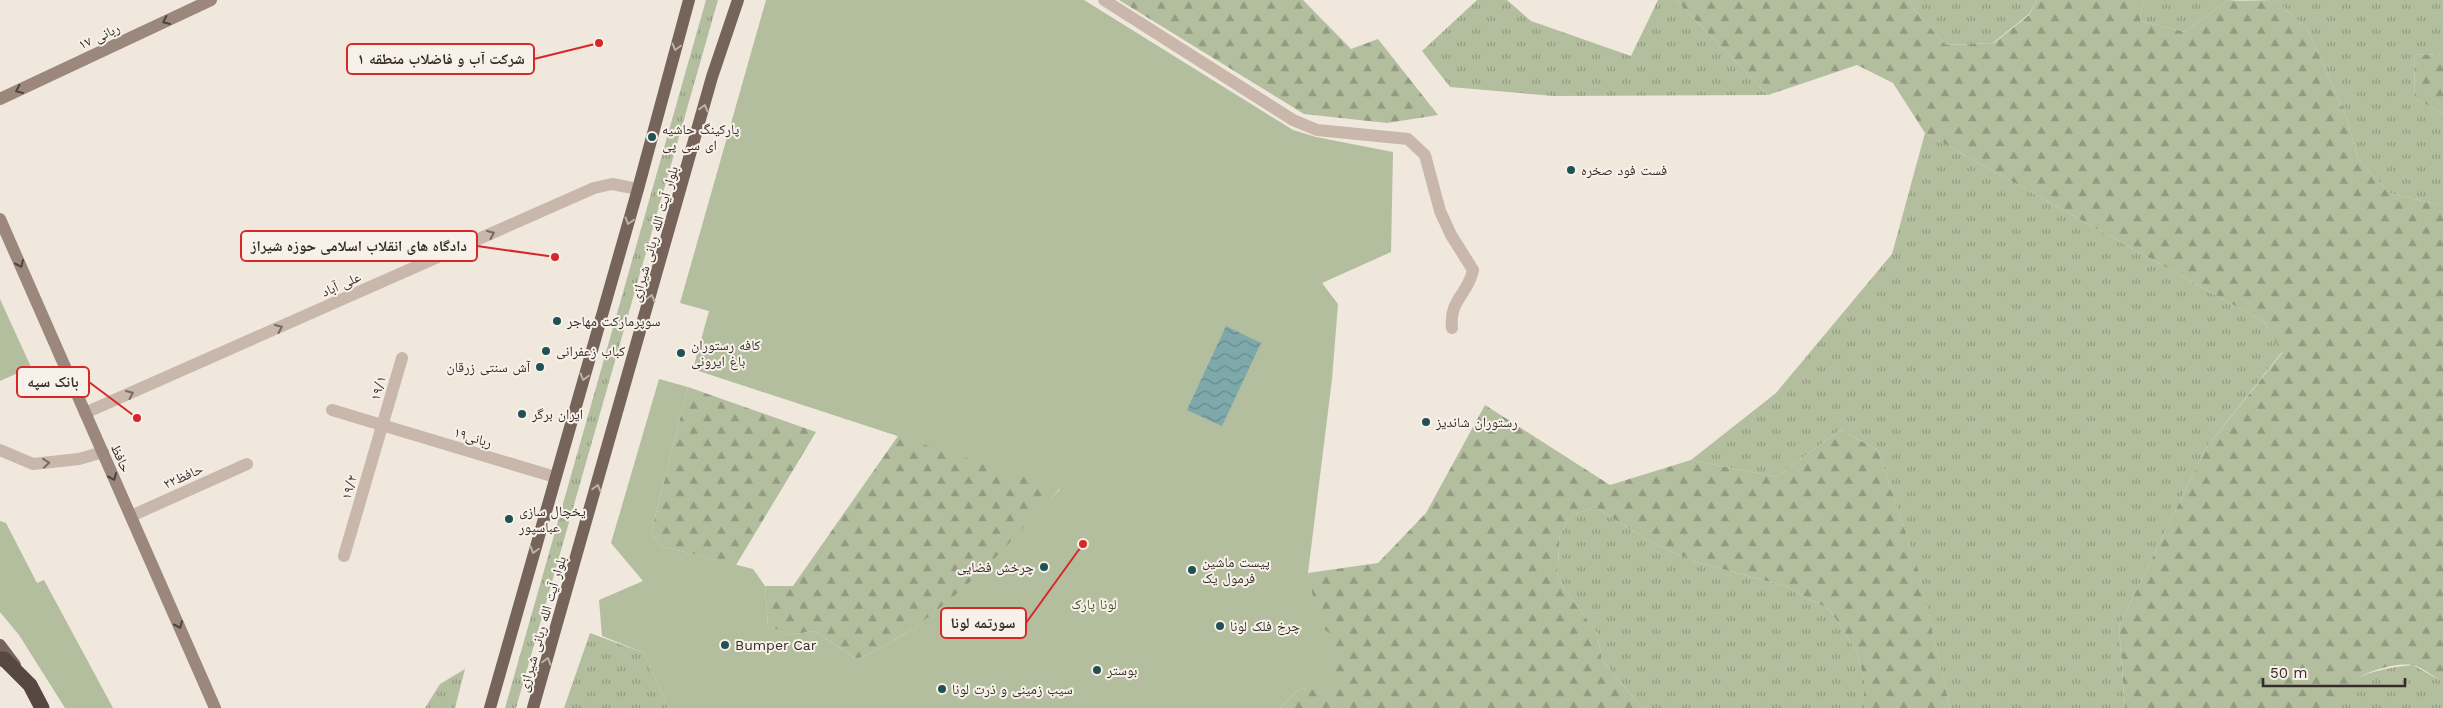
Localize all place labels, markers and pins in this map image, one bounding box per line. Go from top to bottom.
callout: شرکت آب و فاضلاب منطقه ۱ [347,44,534,74]
place label: پارکینگ حاشیه ای سی پی [662,121,740,154]
marker: پارکینگ حاشیه ای سی پی [646,131,658,143]
place label: فست فود صخره [1581,162,1667,179]
marker: فست فود صخره [1565,164,1577,176]
callout: دادگاه های انقلاب اسلامی حوزه شیراز [241,231,477,261]
place label: سوپرمارکت مهاجر [566,313,660,330]
marker: سوپرمارکت مهاجر [551,315,563,327]
place label: کافه رستوران باغ ایرونی [691,337,761,371]
place label: کباب زعفرانی [556,343,626,360]
marker: کباب زعفرانی [540,345,552,357]
marker: کافه رستوران باغ ایرونی [675,347,687,359]
place label: آش سنتی زرقان [447,359,530,376]
marker: آش سنتی زرقان [534,361,546,373]
callout: بانک سپه [17,367,89,397]
place label: ایران برگر [531,406,583,423]
marker: ایران برگر [516,408,528,420]
place label: رستوران شاندیز [1435,414,1518,431]
marker: رستوران شاندیز [1420,416,1432,428]
place label: یخچال سازی عباسپور [518,503,586,536]
marker: یخچال سازی عباسپور [503,513,515,525]
place label: پیست ماشین فرمول یک [1202,554,1270,587]
place label: چرخش فضایی [957,559,1034,576]
marker: چرخش فضایی [1038,561,1050,573]
marker: پیست ماشین فرمول یک [1186,564,1198,576]
callout: سورتمه لونا [941,608,1026,638]
place label: چرخ فلک لونا [1230,618,1300,636]
marker: چرخ فلک لونا [1214,620,1226,632]
place label: Bumper Car [735,637,817,653]
marker: Bumper Car [719,639,731,651]
place label: بوستر [1106,662,1137,679]
marker: بوستر [1091,664,1103,676]
place label: سیب زمینی و ذرت لونا [952,681,1073,698]
marker: سیب زمینی و ذرت لونا [936,683,948,695]

